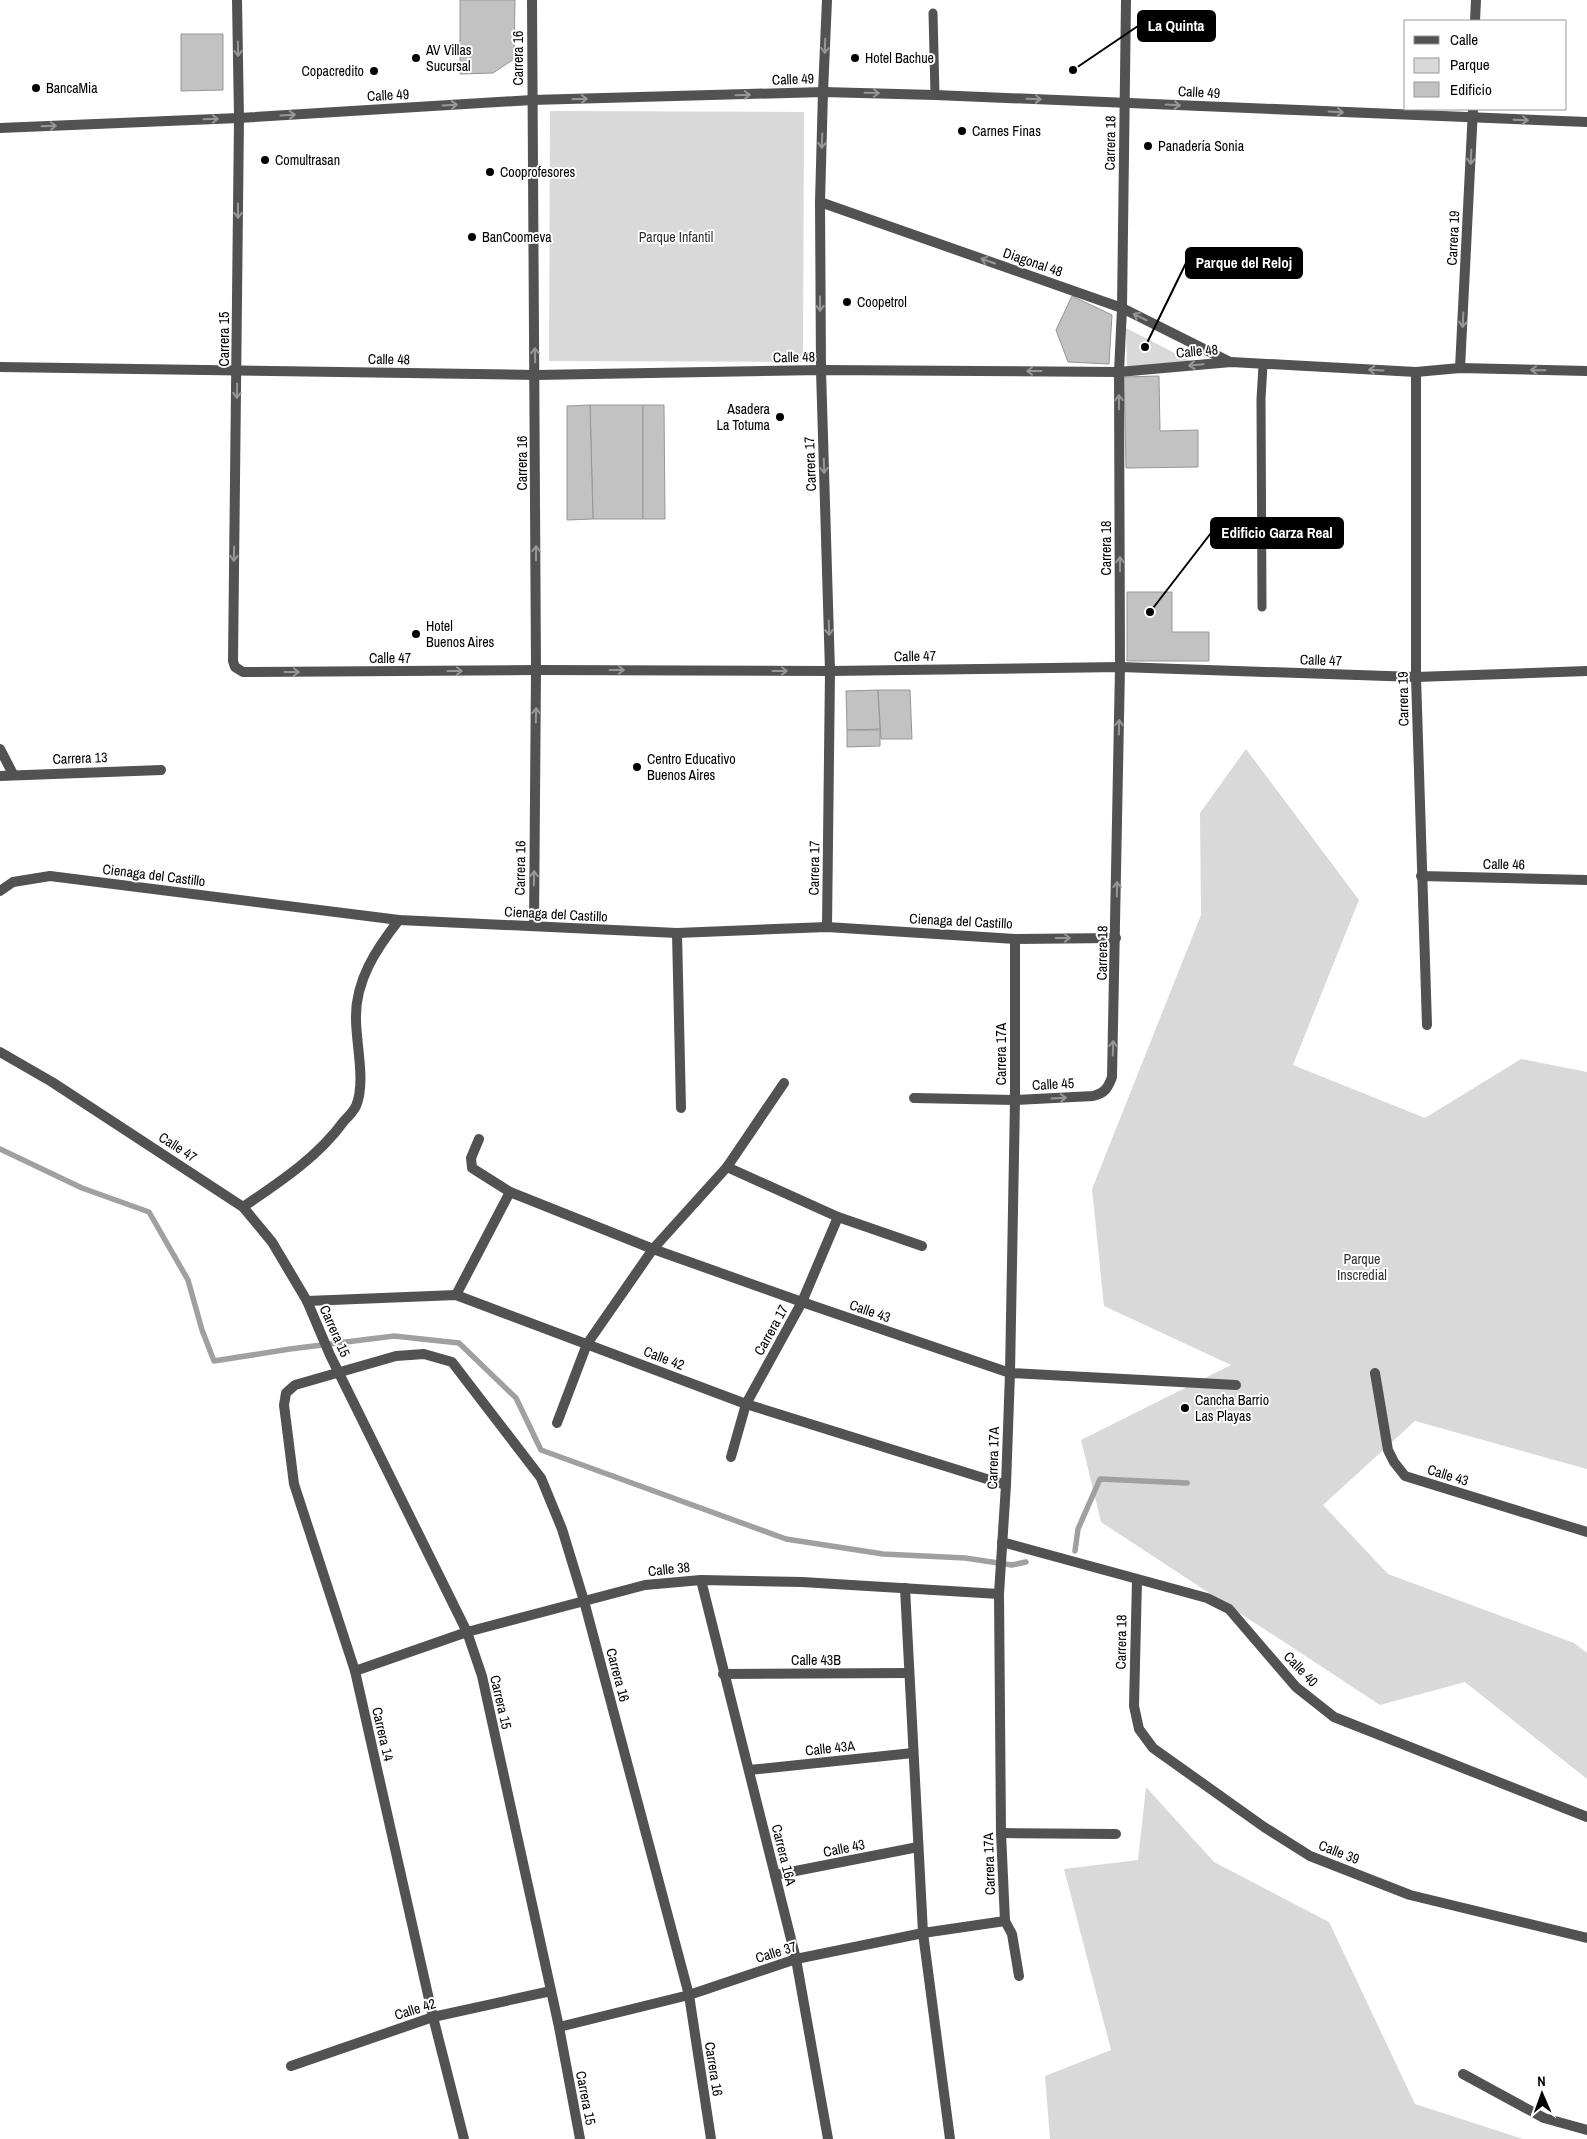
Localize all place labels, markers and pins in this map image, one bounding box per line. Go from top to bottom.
callout: La Quinta [1138,11,1215,41]
place label: AV Villas Sucursal [425,41,472,75]
place label: Hotel Bachue [865,49,934,67]
marker: AV Villas Sucursal [410,52,422,64]
marker: Hotel Bachue [849,52,861,64]
place label: Copacredito [301,62,364,80]
marker: Copacredito [368,65,380,77]
place label: BancaMia [46,79,98,97]
marker: BancaMia [30,82,42,94]
place label: Carnes Finas [972,122,1041,140]
marker: Carnes Finas [956,125,968,137]
place label: Panadería Sonia [1158,137,1245,155]
marker: Panadería Sonia [1142,140,1154,152]
place label: Comultrasan [275,151,340,169]
marker: Comultrasan [259,154,271,166]
place label: Cooprofesores [500,163,576,181]
marker: Cooprofesores [484,166,496,178]
place label: BanCoomeva [482,228,552,246]
marker: BanCoomeva [466,231,478,243]
callout: Parque del Reloj [1186,248,1302,278]
place label: Coopetrol [857,293,907,311]
marker: Coopetrol [841,296,853,308]
place label: Asadera La Totuma [717,400,771,434]
marker: Asadera La Totuma [774,411,786,423]
callout: Edificio Garza Real [1211,518,1343,548]
place label: Hotel Buenos Aires [426,617,495,651]
marker: Hotel Buenos Aires [410,628,422,640]
place label: Centro Educativo Buenos Aires [647,750,736,784]
marker: Centro Educativo Buenos Aires [631,761,643,773]
place label: Cancha Barrio Las Playas [1195,1391,1269,1425]
marker: Cancha Barrio Las Playas [1179,1402,1191,1414]

